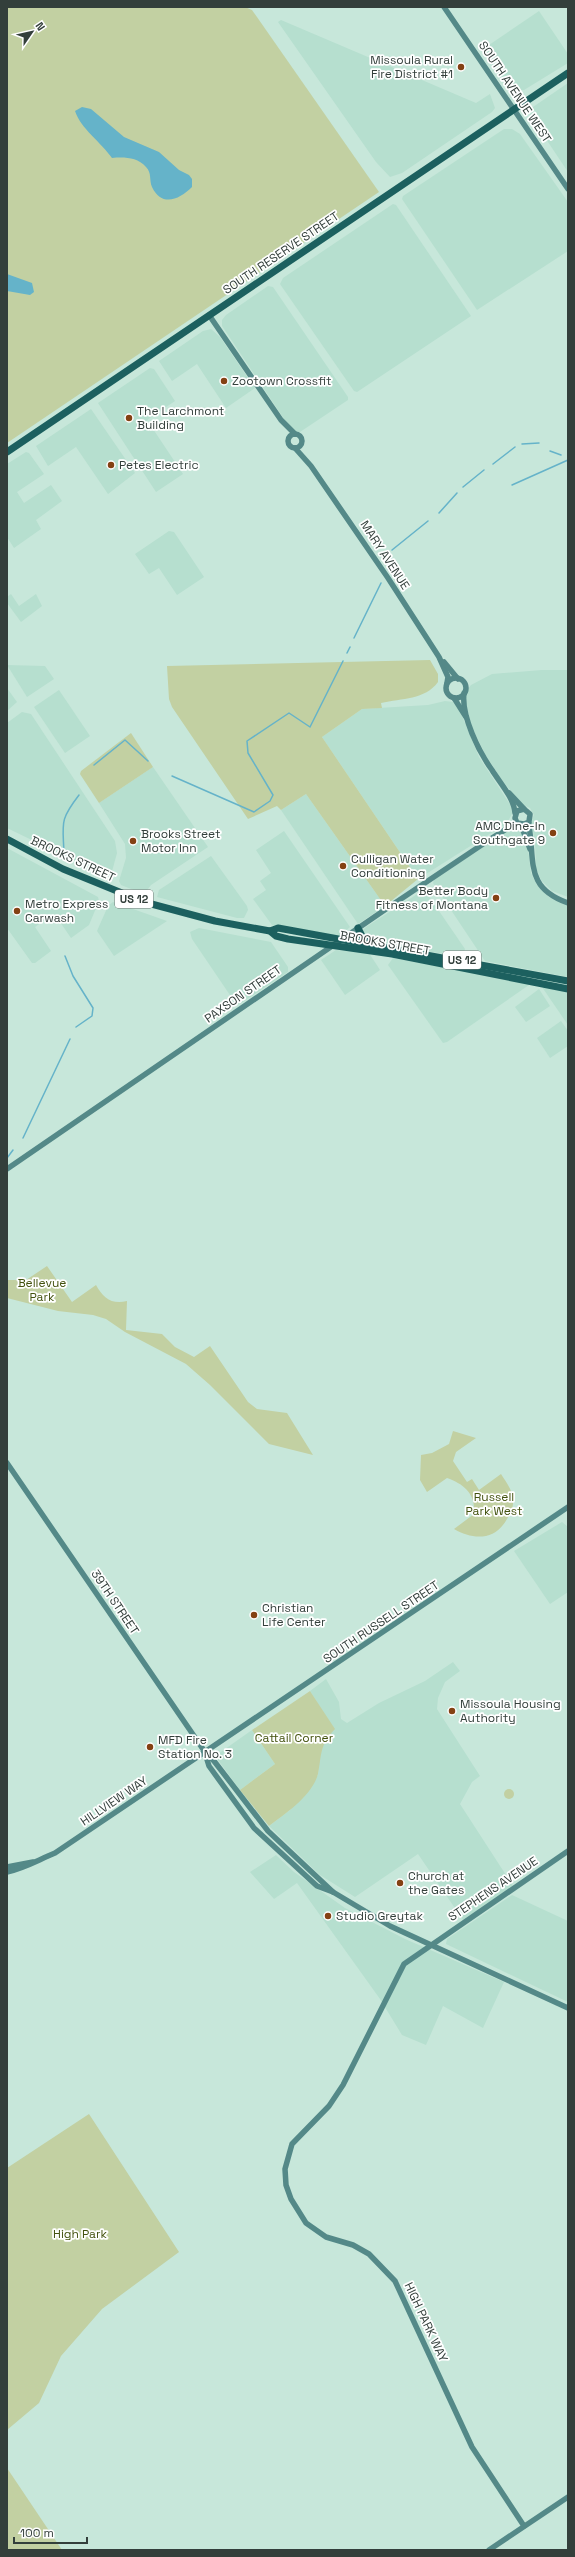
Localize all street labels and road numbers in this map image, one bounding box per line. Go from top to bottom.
street label: SOUTH AVENUE WEST [475,38,555,146]
street label: SOUTH RESERVE STREET [220,208,342,298]
street label: MARY AVENUE [357,517,413,593]
street label: BROOKS STREET [28,832,118,886]
road number: US 12 [115,890,153,908]
street label: BROOKS STREET [339,927,431,959]
road number: US 12 [443,951,481,969]
street label: PAXSON STREET [201,962,285,1026]
street label: 39TH STREET [87,1567,143,1637]
street label: SOUTH RUSSELL STREET [320,1577,442,1667]
street label: HILLVIEW WAY [77,1772,151,1829]
street label: STEPHENS AVENUE [445,1853,541,1925]
street label: HIGH PARK WAY [401,2280,452,2365]

